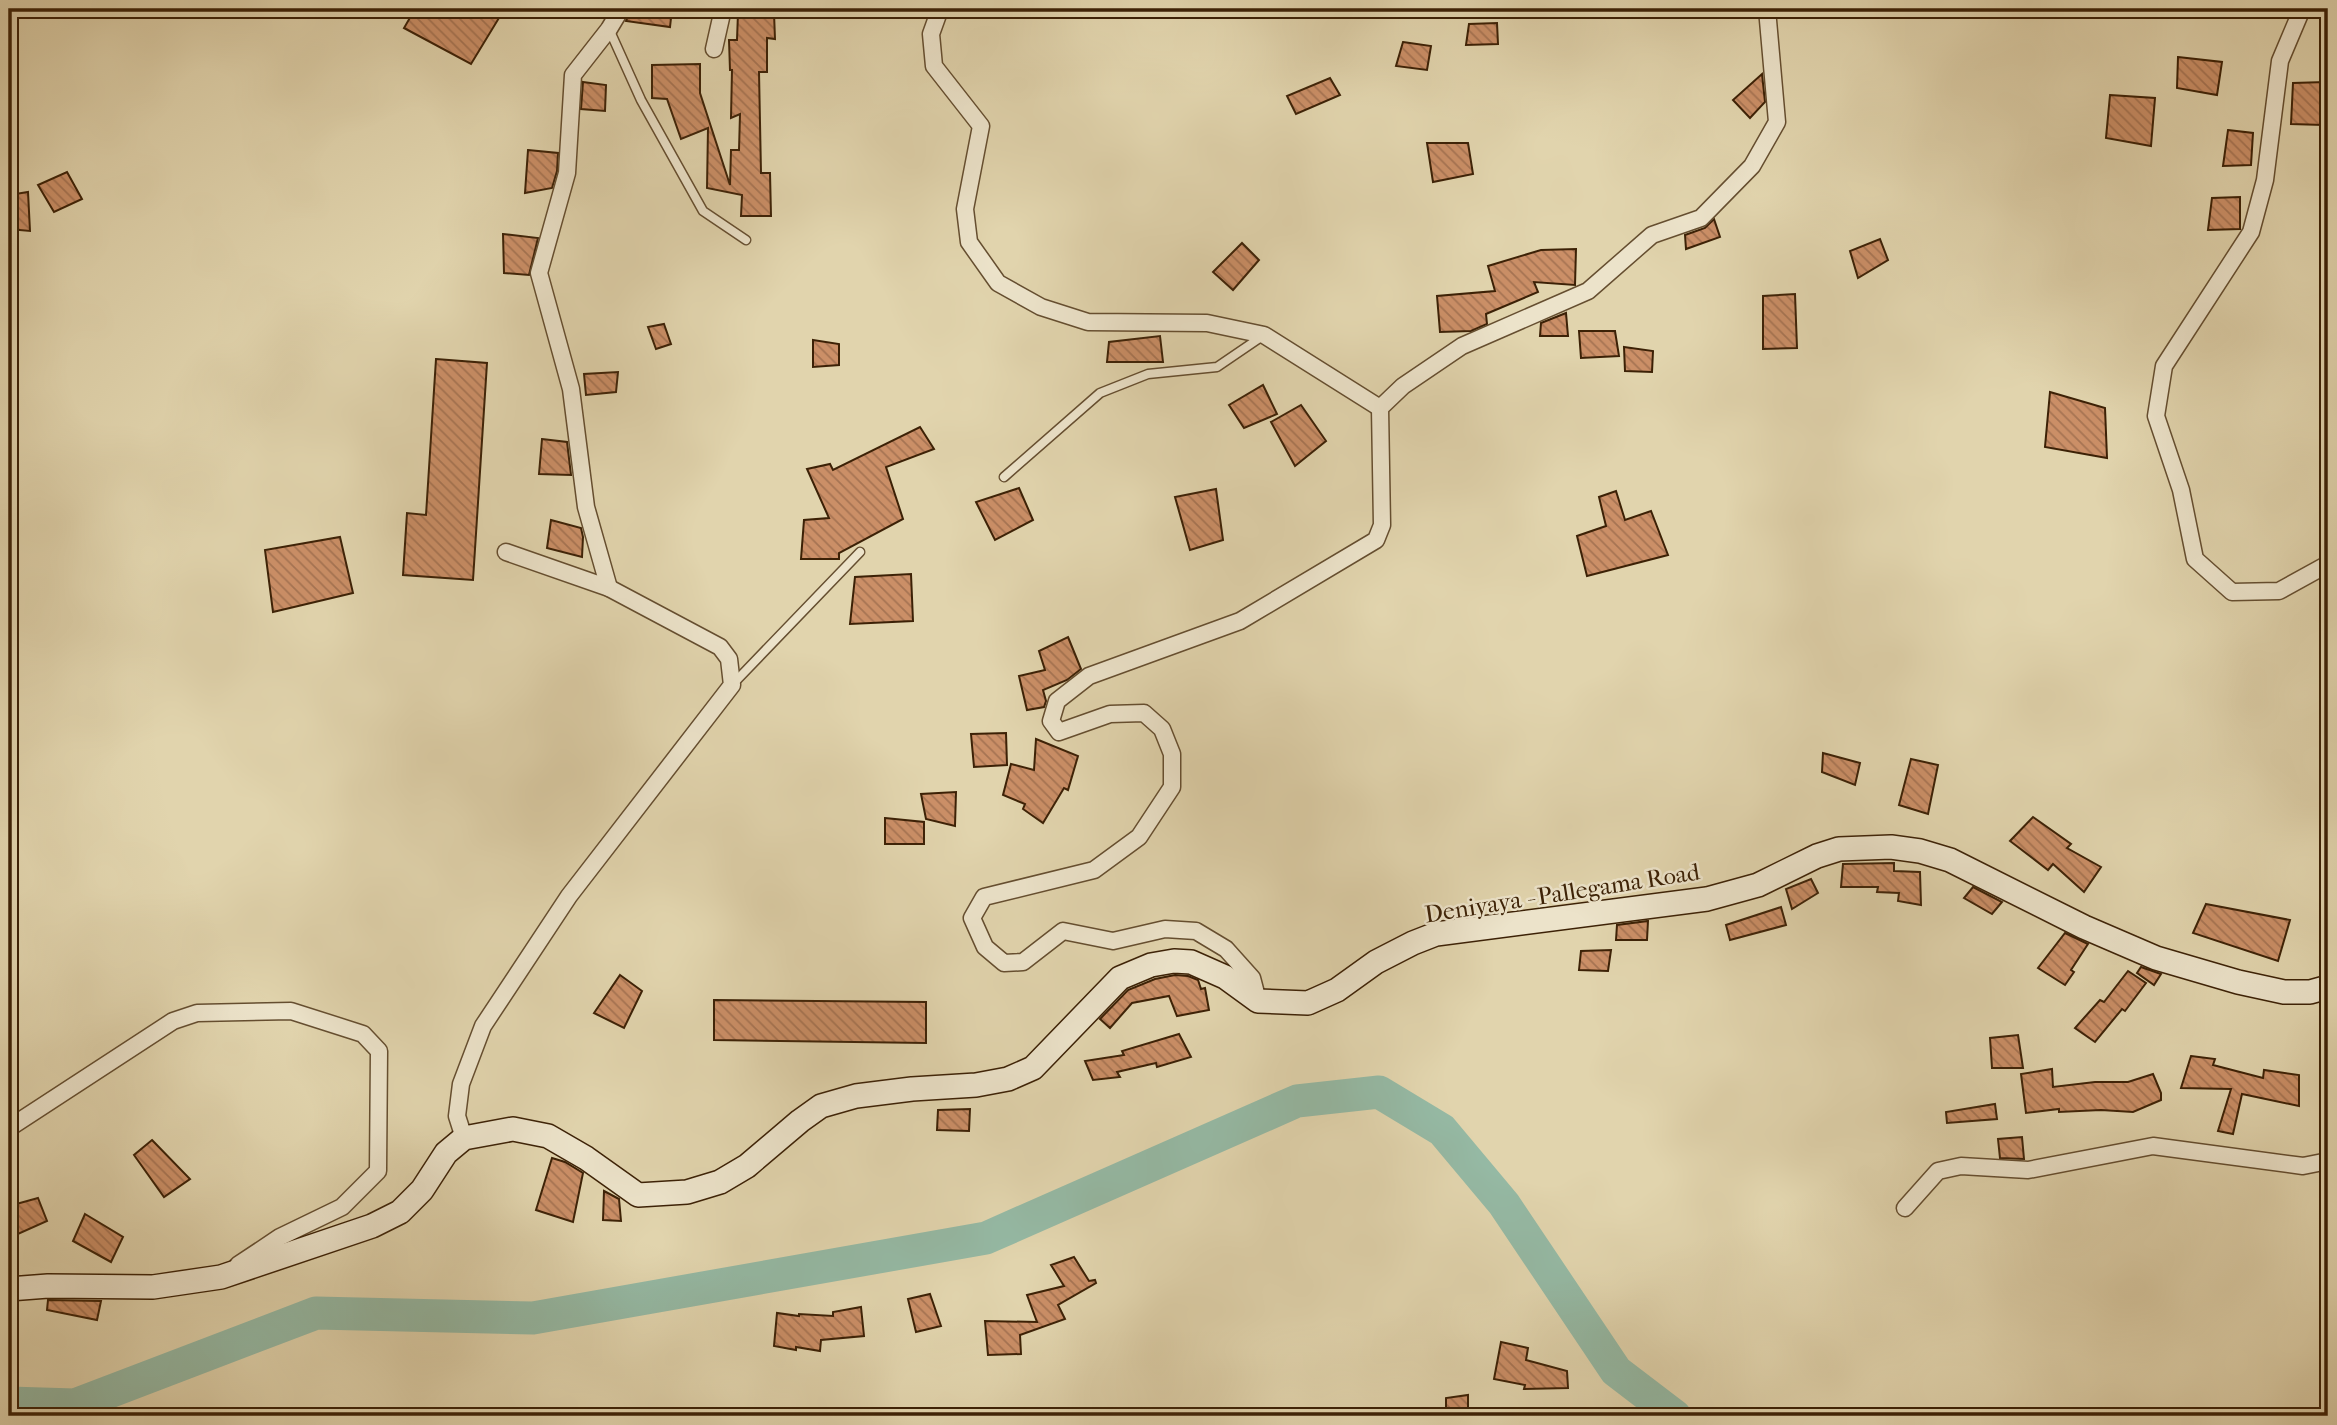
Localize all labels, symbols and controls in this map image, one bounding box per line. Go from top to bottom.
street label: Deniyaya - Pallegama Road [1423,857,1702,929]

